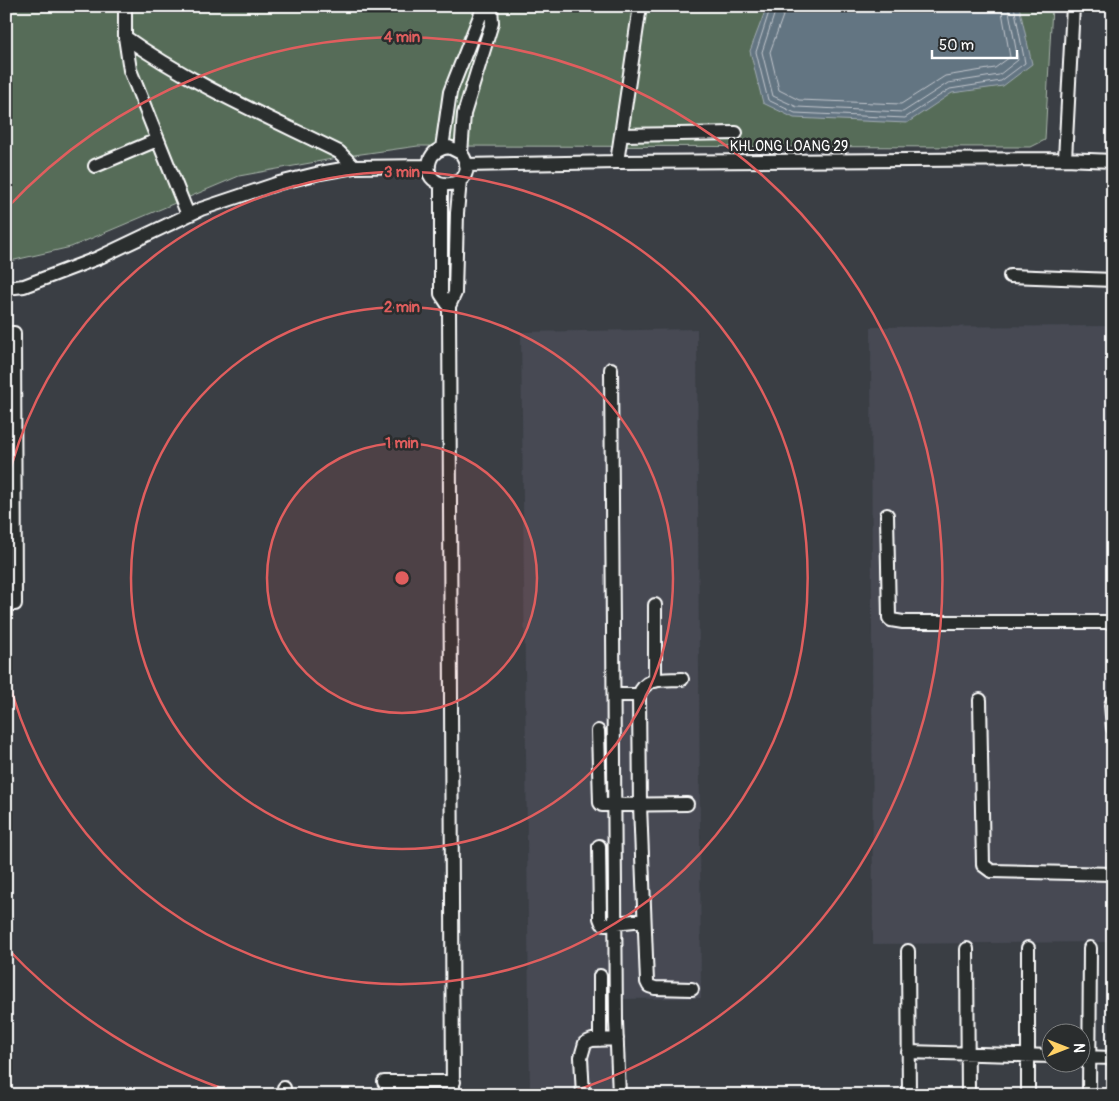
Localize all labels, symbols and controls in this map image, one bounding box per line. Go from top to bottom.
text: 4 min [384,28,421,47]
scale bar [932,28,1016,60]
text: 50 m [939,36,974,55]
street label: KHLONG LOANG 29 [730,138,848,155]
text: 3 min [384,163,420,182]
text: 2 min [384,298,420,317]
text: 1 min [385,434,419,453]
centre of rings [393,569,411,587]
north arrow [1042,1024,1092,1074]
text: N [1070,1043,1087,1053]

